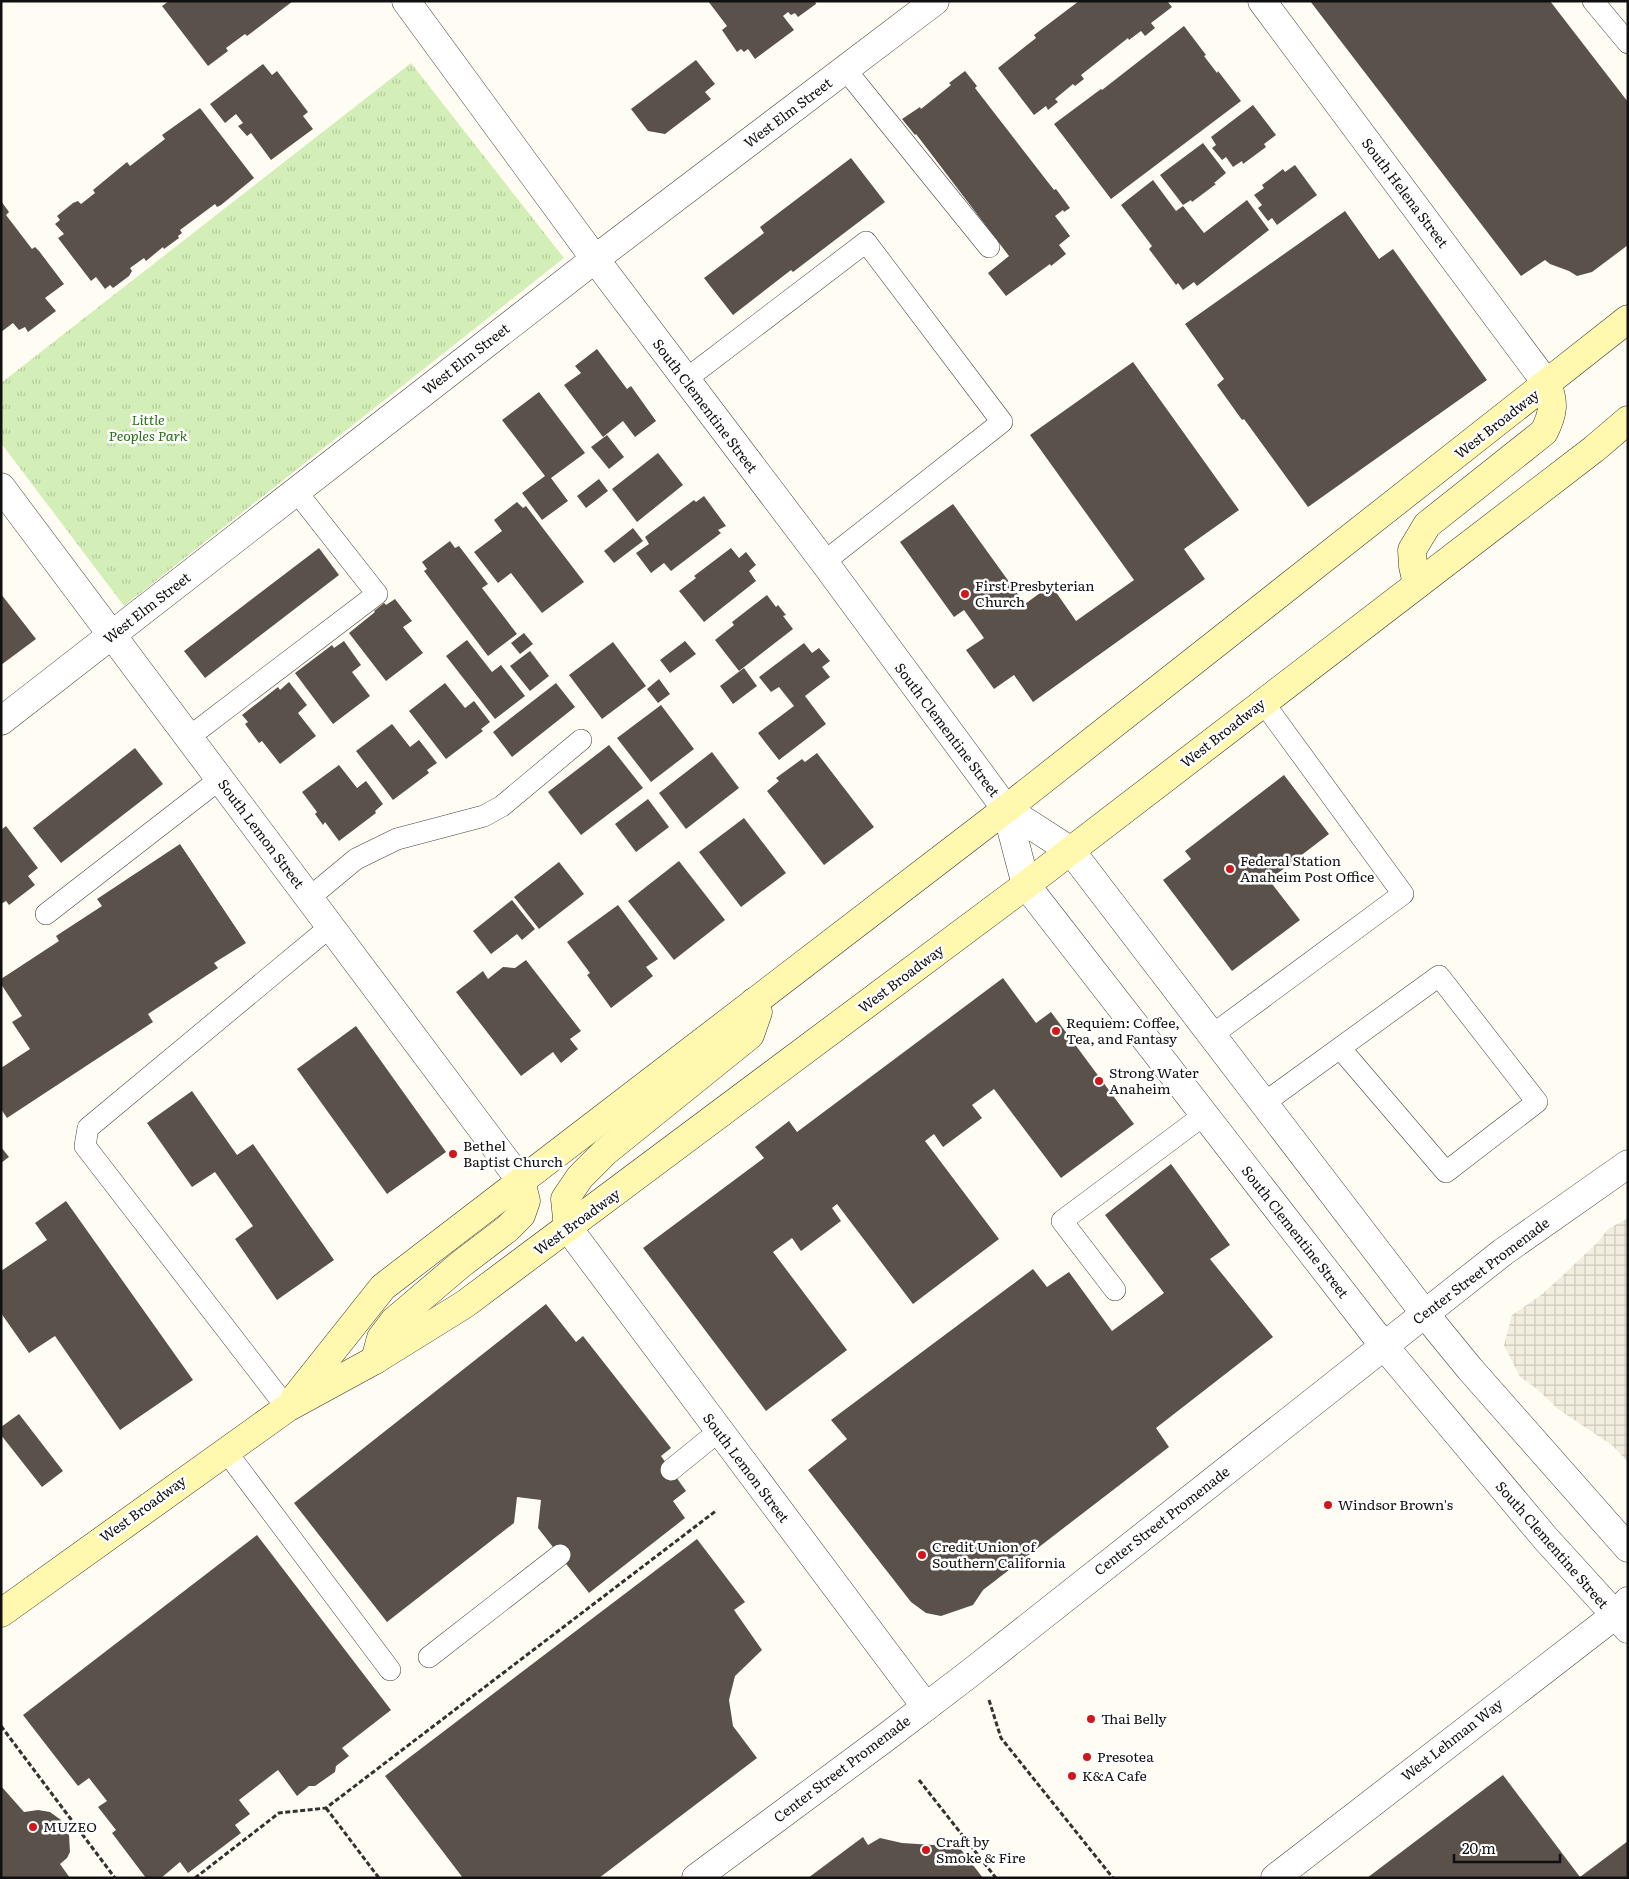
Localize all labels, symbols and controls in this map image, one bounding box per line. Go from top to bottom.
street label: West Elm Street [739,72,836,152]
street label: South Helena Street [1358,133,1454,252]
street label: West Elm Street [418,318,513,399]
street label: South Clementine Street [649,334,763,477]
street label: West Broadway [1450,383,1544,463]
park label: Little Peoples Park [109,409,188,445]
street label: West Elm Street [99,567,194,648]
place label: First Presbyterian Church [975,575,1095,611]
marker: First Presbyterian Church [959,588,971,600]
street label: South Clementine Street [891,658,1005,801]
street label: West Broadway [1176,692,1270,772]
street label: South Lemon Street [214,774,310,893]
place label: Federal Station Anaheim Post Office [1240,850,1374,886]
marker: Federal Station Anaheim Post Office [1224,863,1236,875]
street label: West Broadway [854,939,948,1017]
place label: Requiem: Coffee, Tea, and Fantasy [1066,1012,1180,1048]
marker: Requiem: Coffee, Tea, and Fantasy [1050,1025,1062,1037]
place label: Strong Water Anaheim [1109,1062,1199,1098]
marker: Strong Water Anaheim [1093,1075,1105,1087]
place label: Bethel Baptist Church [463,1135,563,1171]
marker: Bethel Baptist Church [447,1148,459,1160]
street label: South Clementine Street [1238,1161,1354,1302]
street label: West Broadway [529,1183,624,1259]
street label: Center Street Promenade [1408,1212,1553,1328]
street label: South Lemon Street [699,1408,795,1527]
street label: Center Street Promenade [1090,1461,1233,1579]
street label: West Broadway [95,1470,190,1546]
street label: South Clementine Street [1492,1476,1614,1613]
place label: Windsor Brown's [1338,1494,1453,1514]
marker: Windsor Brown's [1322,1499,1334,1511]
place label: Credit Union of Southern California [932,1536,1066,1572]
marker: Credit Union of Southern California [916,1549,928,1561]
street label: West Lehman Way [1396,1693,1507,1785]
place label: Thai Belly [1101,1708,1167,1728]
street label: Center Street Promenade [769,1710,914,1826]
marker: Thai Belly [1085,1713,1097,1725]
place label: Presotea [1097,1746,1154,1766]
marker: Presotea [1081,1751,1093,1763]
place label: K&A Cafe [1082,1765,1147,1785]
marker: K&A Cafe [1066,1770,1078,1782]
place label: MUZEO [43,1816,97,1836]
marker: MUZEO [27,1821,39,1833]
place label: Craft by Smoke & Fire [936,1831,1025,1867]
scale bar [1454,1832,1560,1864]
text: 20 m [1462,1836,1496,1859]
marker: Craft by Smoke & Fire [920,1844,932,1856]

